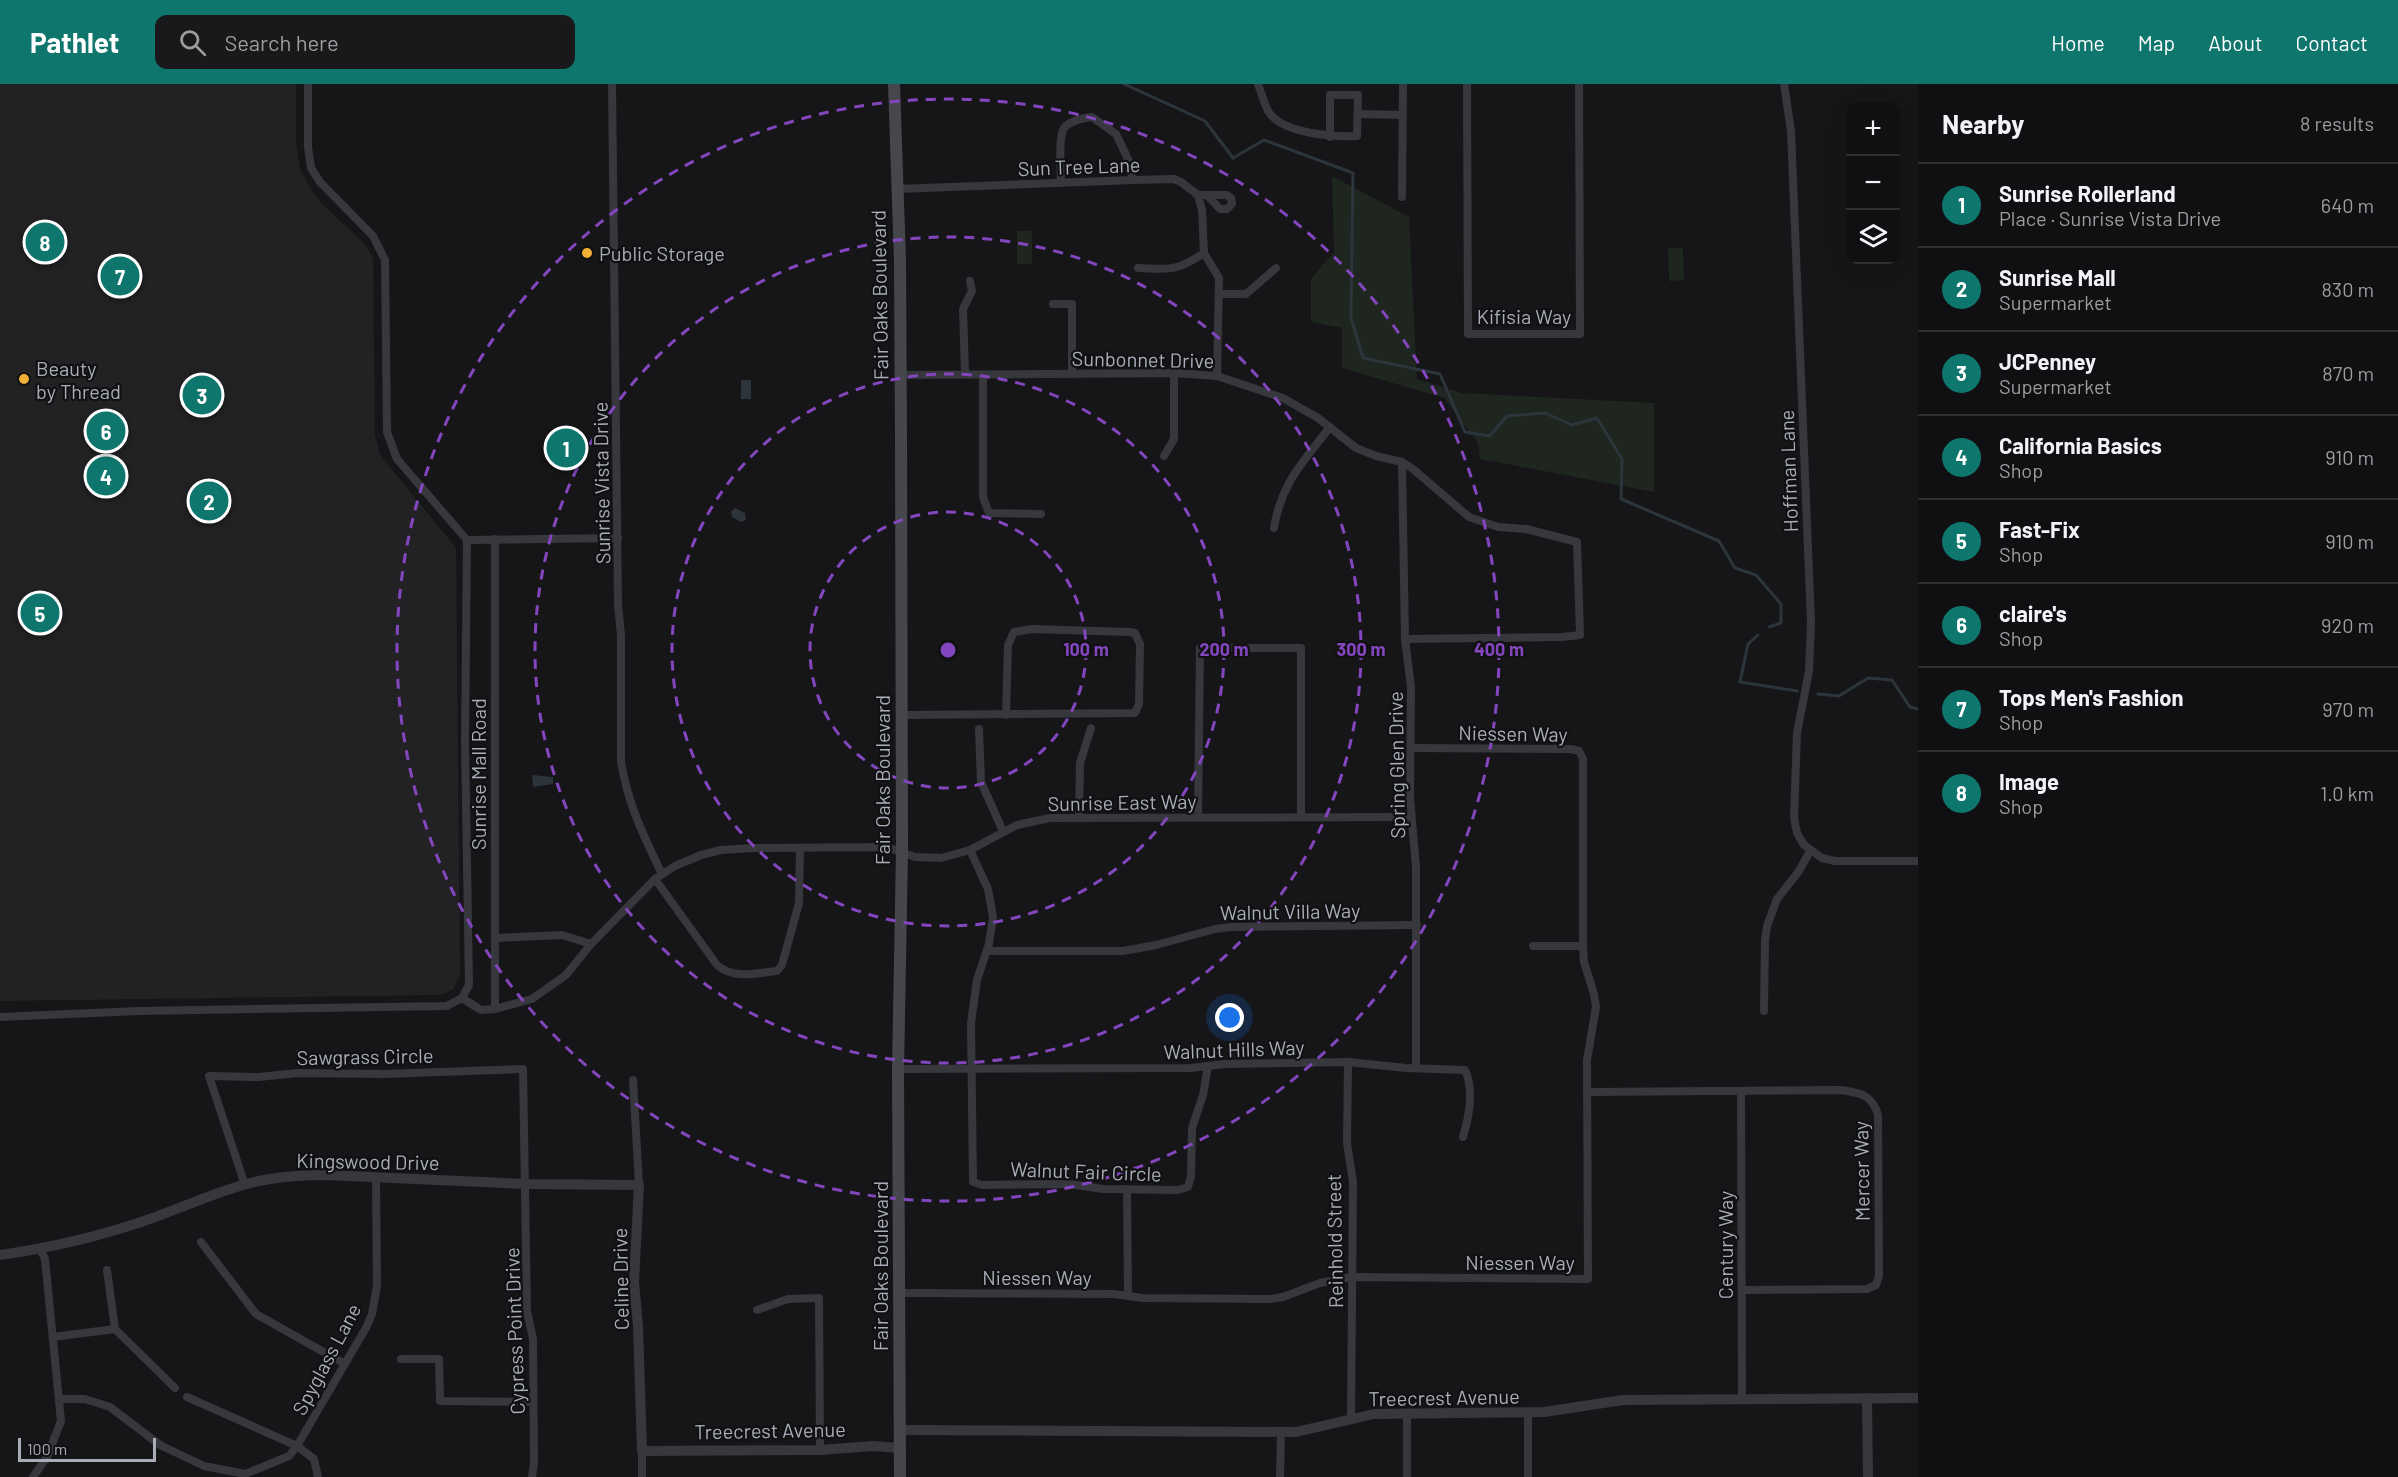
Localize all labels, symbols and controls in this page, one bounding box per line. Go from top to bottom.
search box [155,15,575,69]
text: Pathlet [30,25,119,59]
icon: search [176,26,209,59]
text: Search here [224,29,339,55]
text: Home [2051,30,2105,55]
text: Map [2138,30,2175,55]
text: About [2208,30,2263,55]
text: Contact [2296,30,2368,55]
map controls [1846,102,1900,264]
button: + [1846,102,1900,156]
text: Nearby [1942,108,2024,139]
text: 8 results [2300,111,2374,135]
street label: Sun Tree Lane [1017,152,1141,180]
button: − [1846,156,1900,210]
text: Sunrise Rollerland [1999,180,2176,206]
text: 1 [1958,193,1965,217]
text: 640 m [2321,193,2374,217]
text: Place · Sunrise Vista Drive [1999,206,2221,230]
street label: Fair Oaks Boulevard [866,210,892,380]
button: layers [1846,210,1900,264]
pin: 8 [26,220,64,264]
place label: Public Storage [599,241,725,265]
marker: Public Storage [580,246,594,260]
pin: 7 [100,254,140,298]
text: Sunrise Mall [1999,264,2116,290]
text: 2 [1956,277,1967,301]
text: 830 m [2321,277,2374,301]
text: Supermarket [1999,290,2112,314]
street label: Kifisia Way [1477,304,1571,328]
street label: Sunbonnet Drive [1071,346,1215,372]
text: JCPenney [1999,348,2096,374]
place label: Beauty by Thread [36,356,121,403]
text: 3 [1956,361,1967,385]
text: 870 m [2322,361,2374,385]
marker: Beauty by Thread [17,372,31,386]
pin: 3 [182,372,222,418]
text: Supermarket [1999,374,2112,398]
street label: Sunrise Vista Drive [588,402,614,564]
pin: 6 [86,408,126,454]
street label: Hoffman Lane [1774,409,1802,533]
pin: 1 [546,426,586,470]
text: California Basics [1999,432,2162,458]
text: 4 [1955,445,1968,469]
text: 910 m [2325,445,2374,469]
pin: 4 [86,454,126,498]
text: Shop [1999,458,2043,482]
pin: 2 [190,478,228,524]
text: Fast-Fix [1999,516,2080,542]
text: 5 [1956,529,1967,553]
text: 910 m [2325,529,2374,553]
text: Shop [1999,542,2043,566]
pin: 5 [20,590,60,636]
text: claire's [1999,600,2067,626]
text: 6 [1956,613,1967,637]
text: 920 m [2321,613,2374,637]
text: Shop [1999,626,2043,650]
text: 100 m [1063,638,1109,660]
text: 200 m [1199,638,1249,660]
text: 300 m [1337,638,1385,660]
text: 400 m [1474,638,1524,660]
centre of rings [938,640,958,660]
text: Tops Men's Fashion [1999,684,2184,710]
street label: Spring Glen Drive [1383,691,1409,839]
street label: Fair Oaks Boulevard [870,695,894,865]
text: 7 [1957,697,1966,721]
text: 970 m [2322,697,2374,721]
street label: Sunrise Mall Road [466,698,490,850]
text: Shop [1999,710,2043,734]
street label: Niessen Way [1458,720,1568,746]
text: Image [1999,768,2059,794]
text: 8 [1956,781,1967,805]
text: 1.0 km [2320,781,2374,805]
street label: Sunrise East Way [1047,789,1197,815]
text: Shop [1999,794,2043,818]
street label: Walnut Villa Way [1220,898,1360,924]
your location [1215,1003,1244,1032]
street label: Walnut Hills Way [1163,1035,1305,1063]
street label: Sawgrass Circle [296,1043,434,1069]
street label: Mercer Way [1848,1121,1874,1221]
street label: Kingswood Drive [296,1148,440,1174]
street label: Walnut Fair Circle [1010,1156,1162,1186]
street label: Reinhold Street [1321,1174,1347,1308]
street label: Fair Oaks Boulevard [868,1181,892,1351]
street label: Century Way [1713,1191,1737,1299]
street label: Celine Drive [607,1228,633,1330]
street label: Cypress Point Drive [499,1247,529,1415]
street label: Niessen Way [1465,1250,1575,1274]
street label: Niessen Way [982,1265,1092,1289]
street label: Spyglass Lane [287,1299,365,1419]
street label: Treecrest Avenue [1368,1384,1520,1410]
street label: Treecrest Avenue [694,1417,846,1443]
scale bar [18,1435,156,1462]
text: 100 m [27,1439,67,1458]

